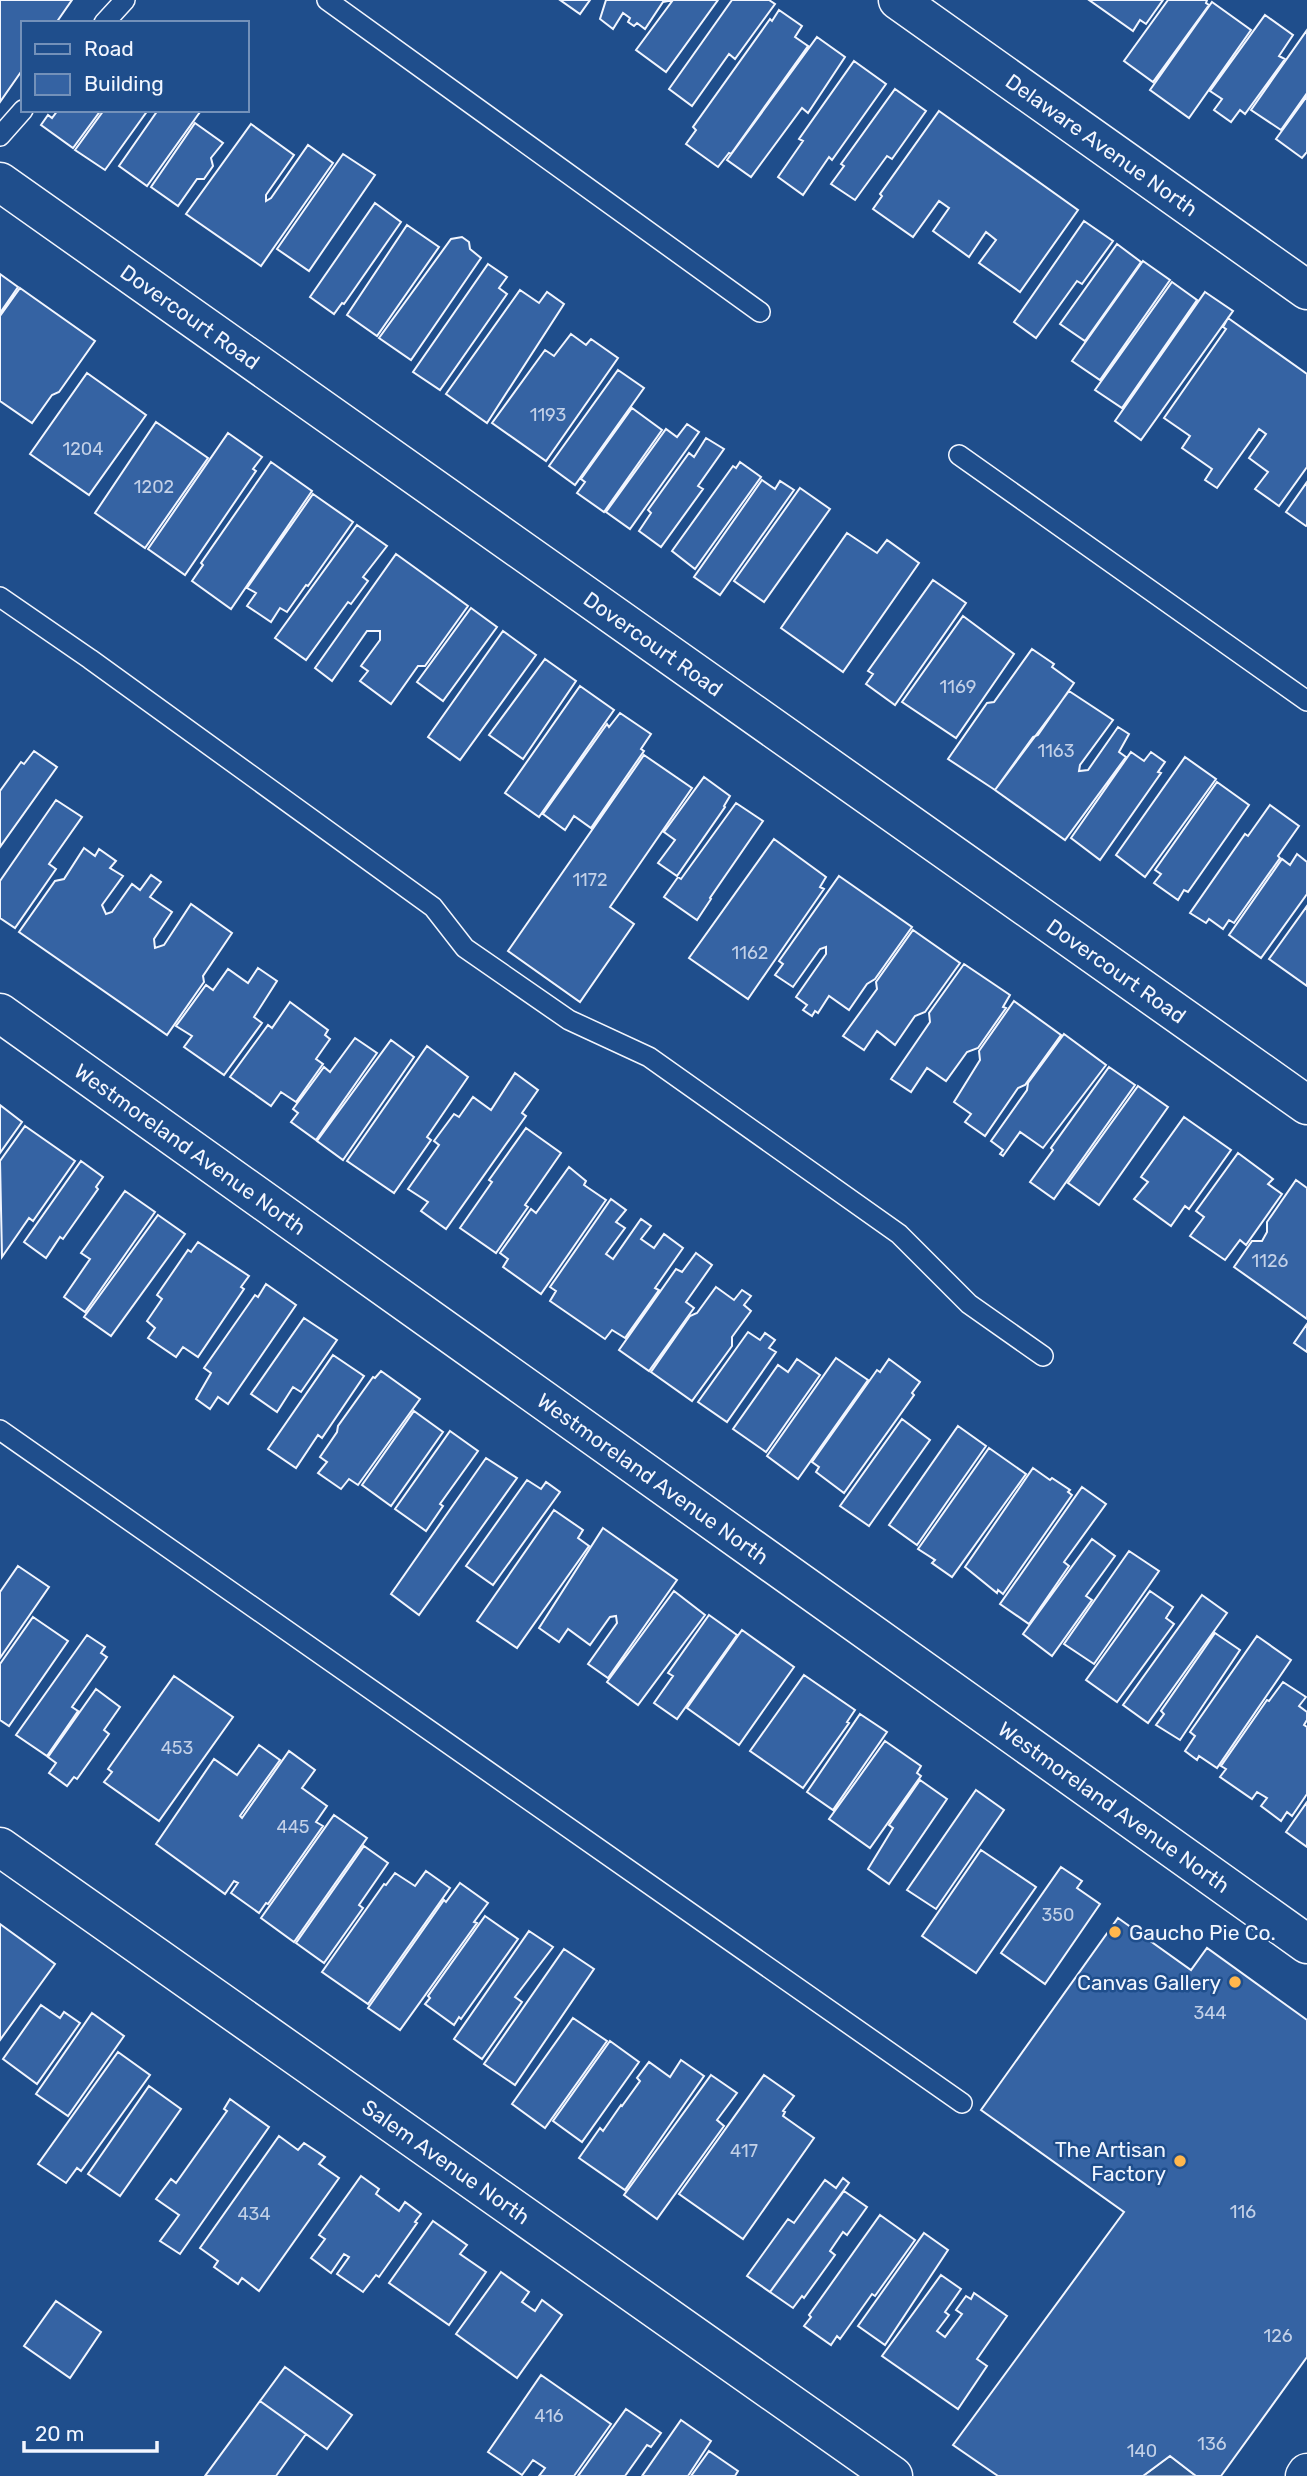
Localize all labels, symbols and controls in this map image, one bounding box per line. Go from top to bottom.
legend [21,21,248,112]
text: Road [84,36,134,61]
street label: Delaware Avenue North [1001,68,1203,221]
text: Building [84,71,164,96]
street label: Dovercourt Road [116,259,265,374]
house number: 1193 [530,404,566,426]
house number: 1204 [63,438,103,460]
house number: 1202 [134,476,174,498]
street label: Dovercourt Road [579,586,728,701]
house number: 1169 [940,676,976,698]
house number: 1163 [1037,740,1075,762]
house number: 1172 [572,869,608,891]
street label: Dovercourt Road [1042,913,1191,1028]
house number: 1162 [732,942,768,964]
street label: Westmoreland Avenue North [70,1058,311,1240]
house number: 1126 [1252,1250,1289,1272]
street label: Westmoreland Avenue North [533,1387,774,1569]
street label: Westmoreland Avenue North [994,1716,1235,1898]
house number: 453 [161,1737,193,1759]
house number: 445 [276,1816,310,1838]
house number: 350 [1042,1904,1074,1926]
place label: Gaucho Pie Co. [1129,1920,1276,1945]
marker: Gaucho Pie Co. [1107,1924,1123,1940]
place label: Canvas Gallery [1077,1970,1221,1995]
marker: Canvas Gallery [1227,1974,1243,1990]
house number: 344 [1193,2002,1227,2024]
street label: Salem Avenue North [358,2094,535,2229]
place label: The Artisan Factory [1055,2137,1166,2186]
house number: 417 [730,2140,758,2162]
marker: The Artisan Factory [1172,2153,1188,2169]
house number: 116 [1230,2201,1256,2223]
house number: 434 [237,2203,271,2225]
house number: 126 [1263,2325,1293,2347]
house number: 416 [534,2405,564,2427]
scale bar [24,2410,158,2454]
text: 20 m [35,2421,84,2446]
house number: 136 [1197,2433,1227,2455]
house number: 140 [1127,2440,1157,2462]

